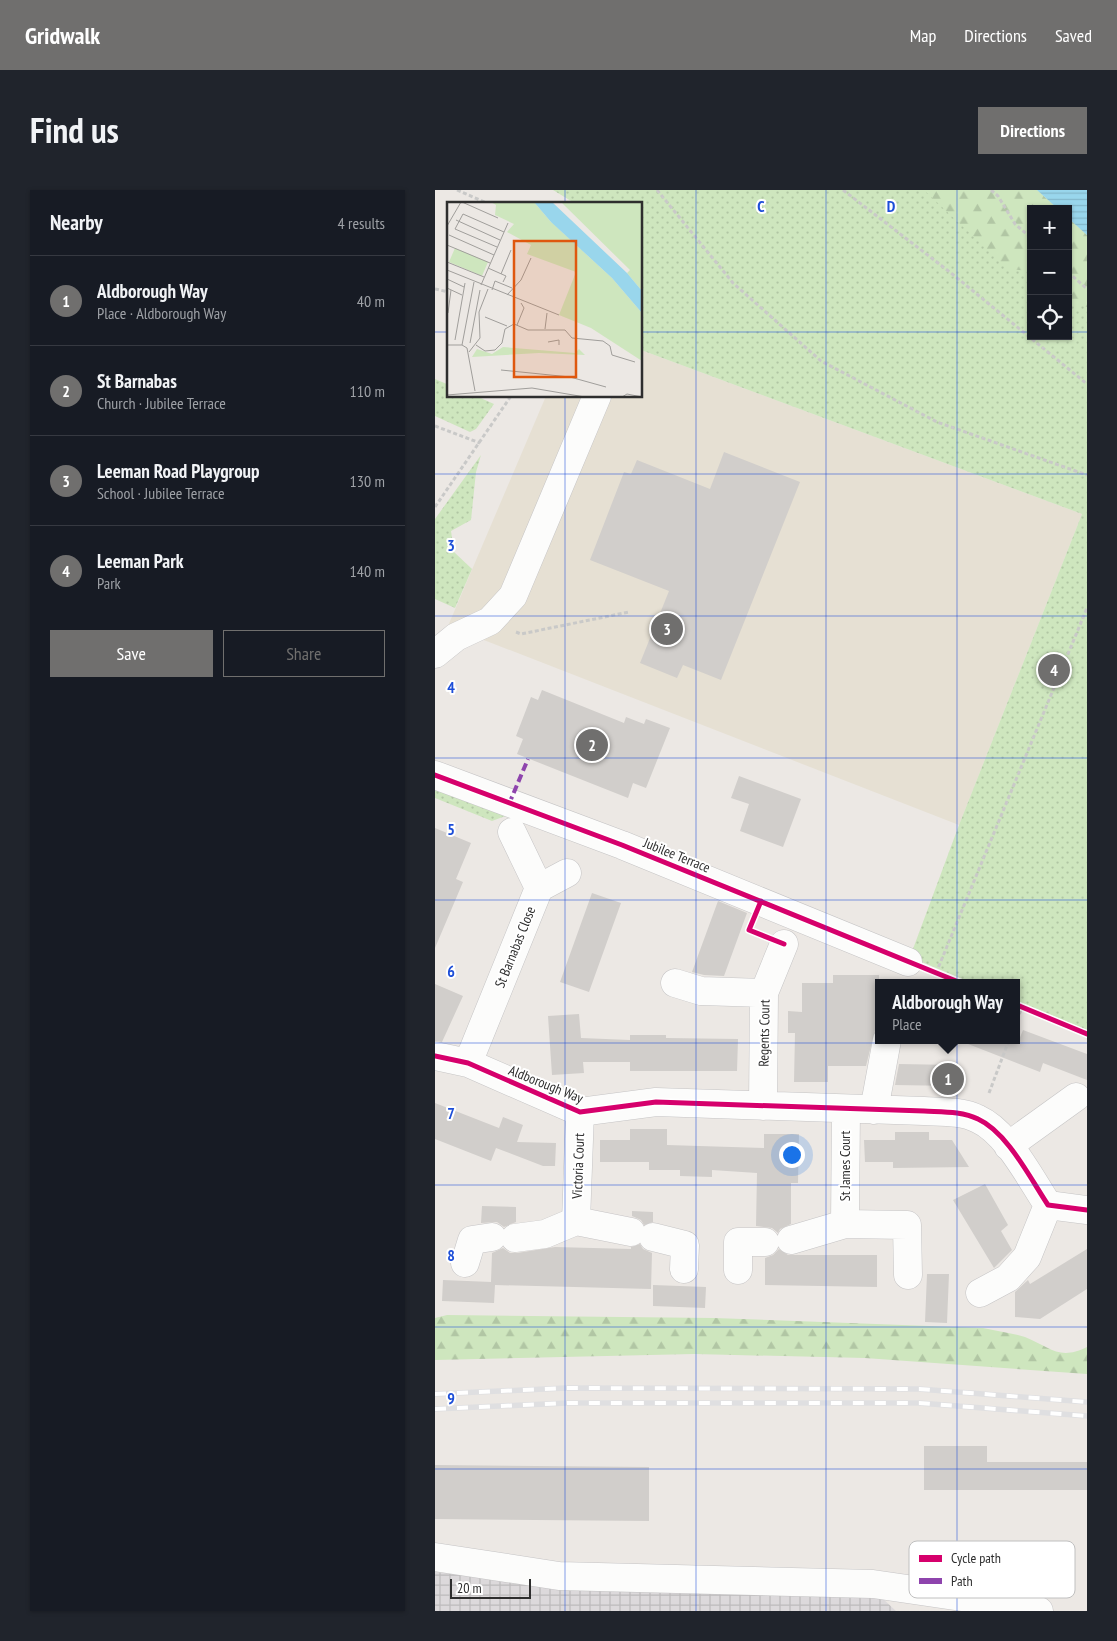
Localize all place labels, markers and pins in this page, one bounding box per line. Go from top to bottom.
pin: 3 [651,610,683,648]
pin: 4 [1038,651,1070,689]
pin: 2 [576,726,608,764]
pin: 1 [932,1060,964,1098]

